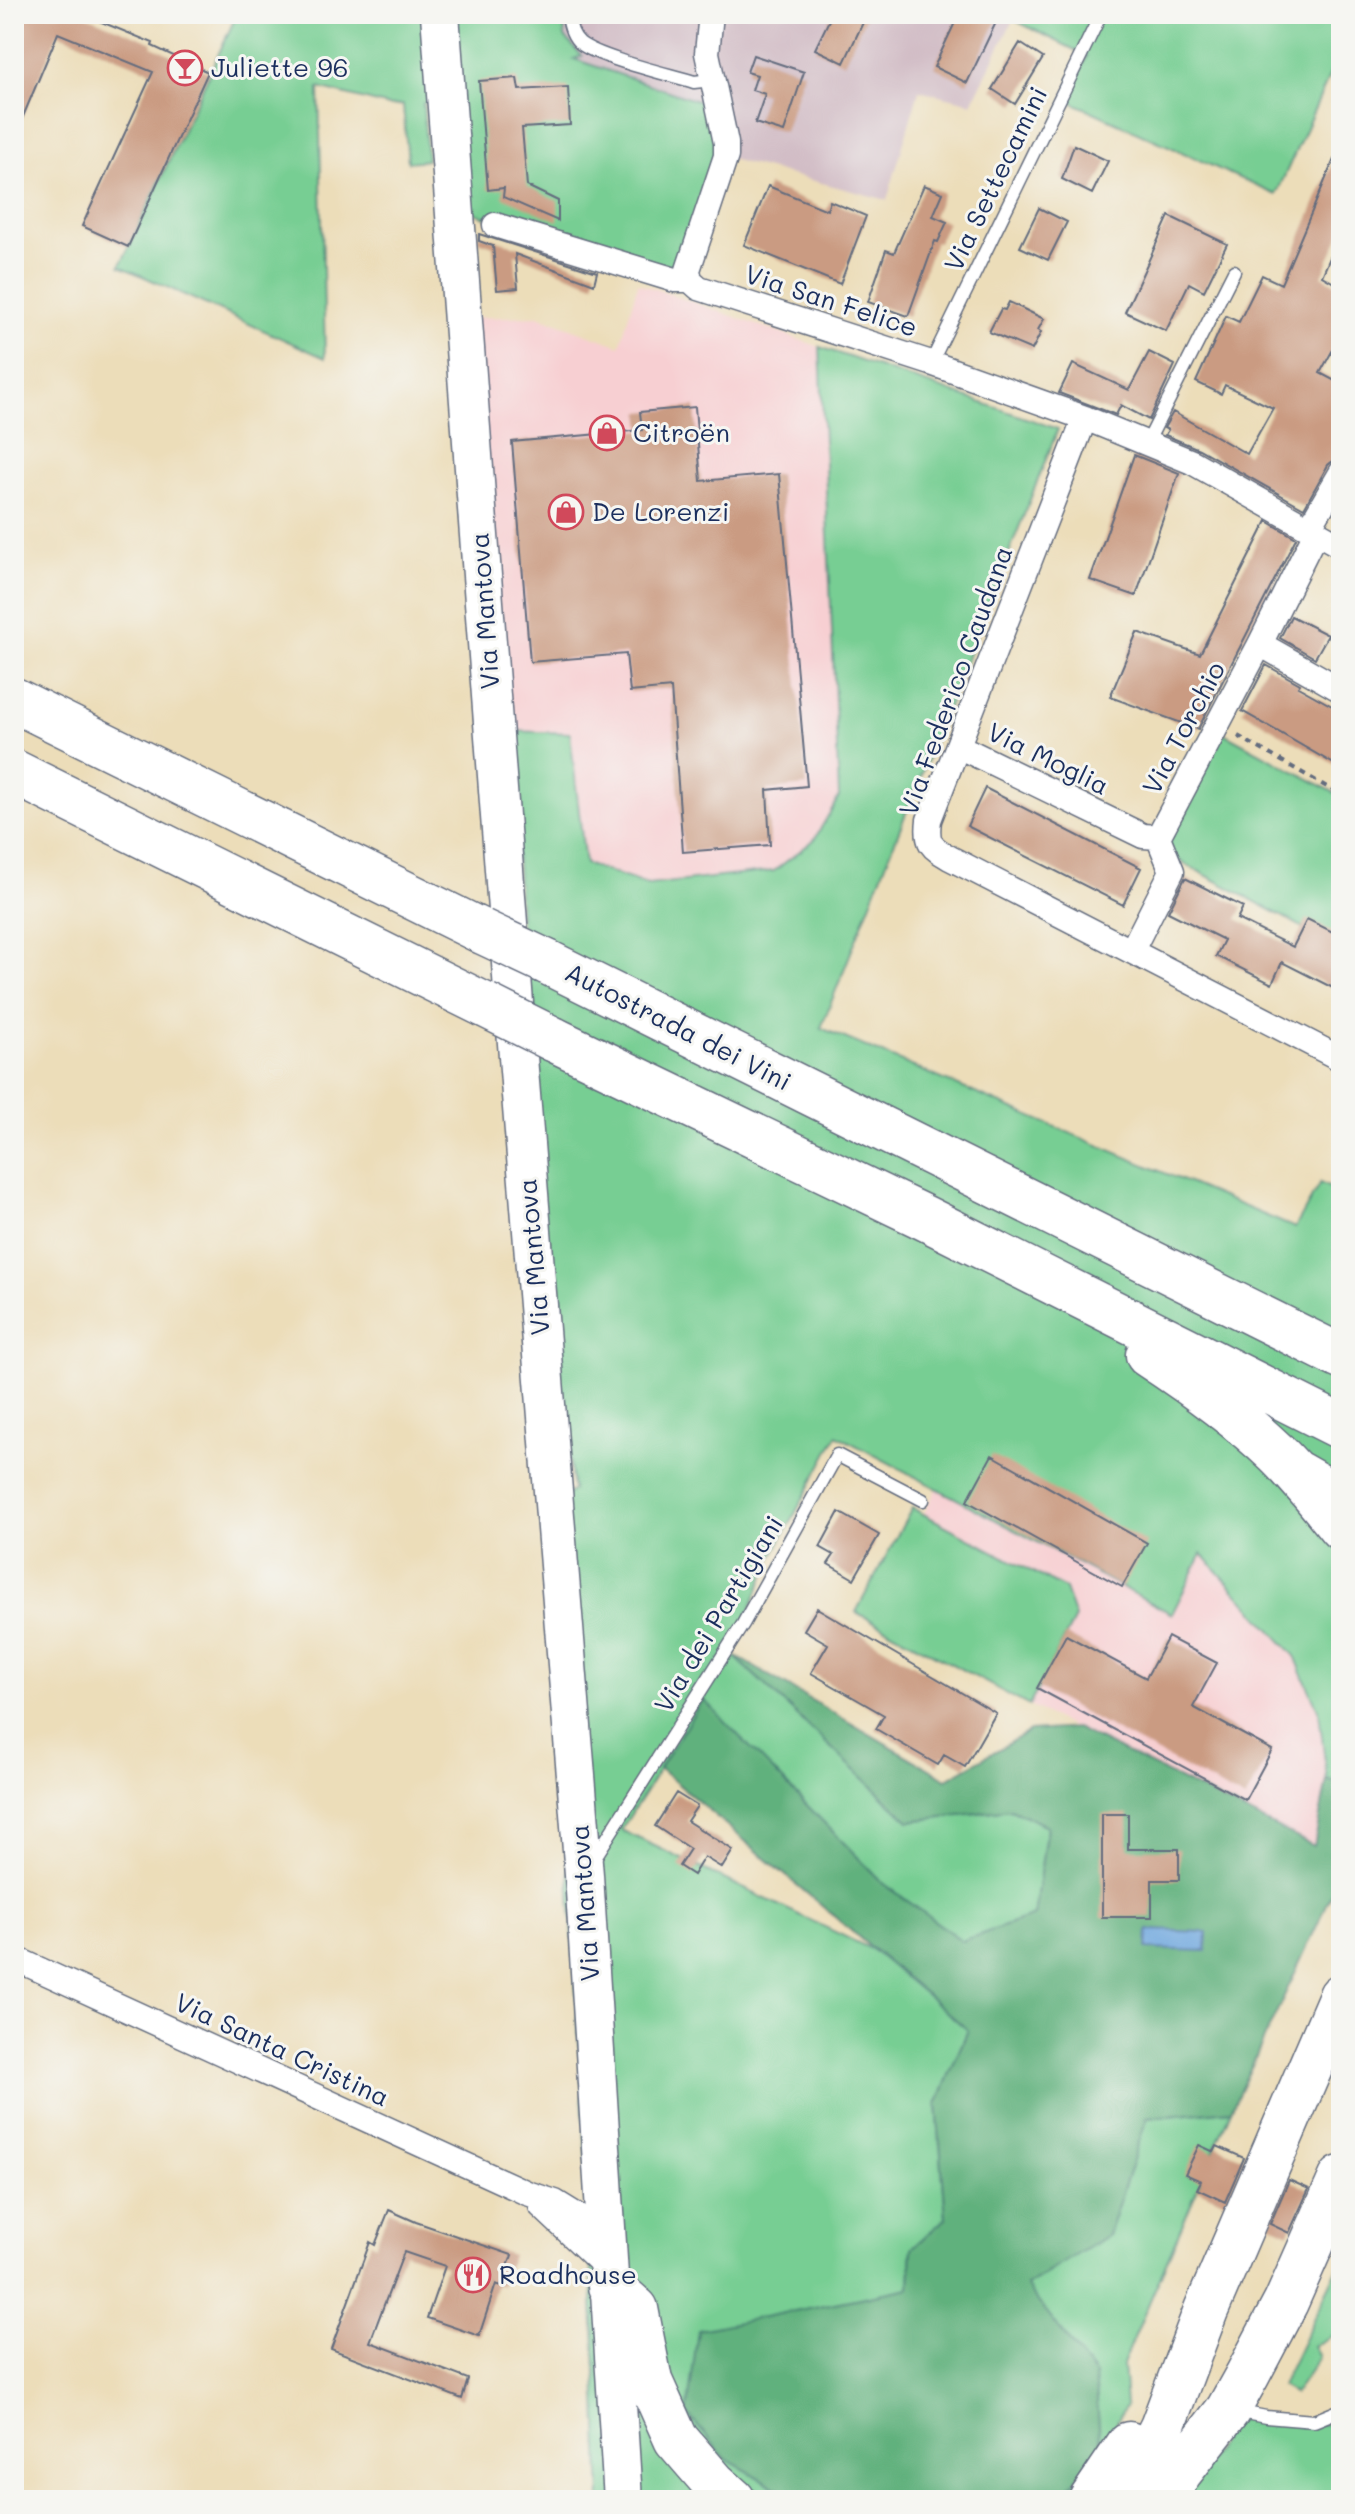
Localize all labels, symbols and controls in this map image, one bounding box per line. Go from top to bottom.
bar icon: Juliette 96 [166,49,204,87]
place label: Juliette 96 [211,50,348,84]
street label: Via Settecamini [936,81,1055,277]
street label: Via San Felice [741,256,922,344]
shop icon: Citroën [588,414,626,452]
place label: Citroën [633,415,730,449]
shop icon: De Lorenzi [547,493,585,531]
place label: De Lorenzi [592,494,729,528]
street label: Via Mantova [462,531,506,691]
street label: Via Federico Caudana [890,541,1020,820]
street label: Via Torchio [1134,655,1232,800]
street label: Via Moglia [982,714,1115,802]
street label: Autostrada dei Vini [560,954,797,1098]
street label: Via Mantova [509,1177,557,1337]
street label: Via dei Partigiani [646,1509,790,1718]
street label: Via Mantova [562,1823,606,1983]
street label: Via Santa Cristina [170,1985,395,2114]
restaurant icon: Roadhouse [454,2256,492,2294]
place label: Roadhouse [499,2257,637,2291]

